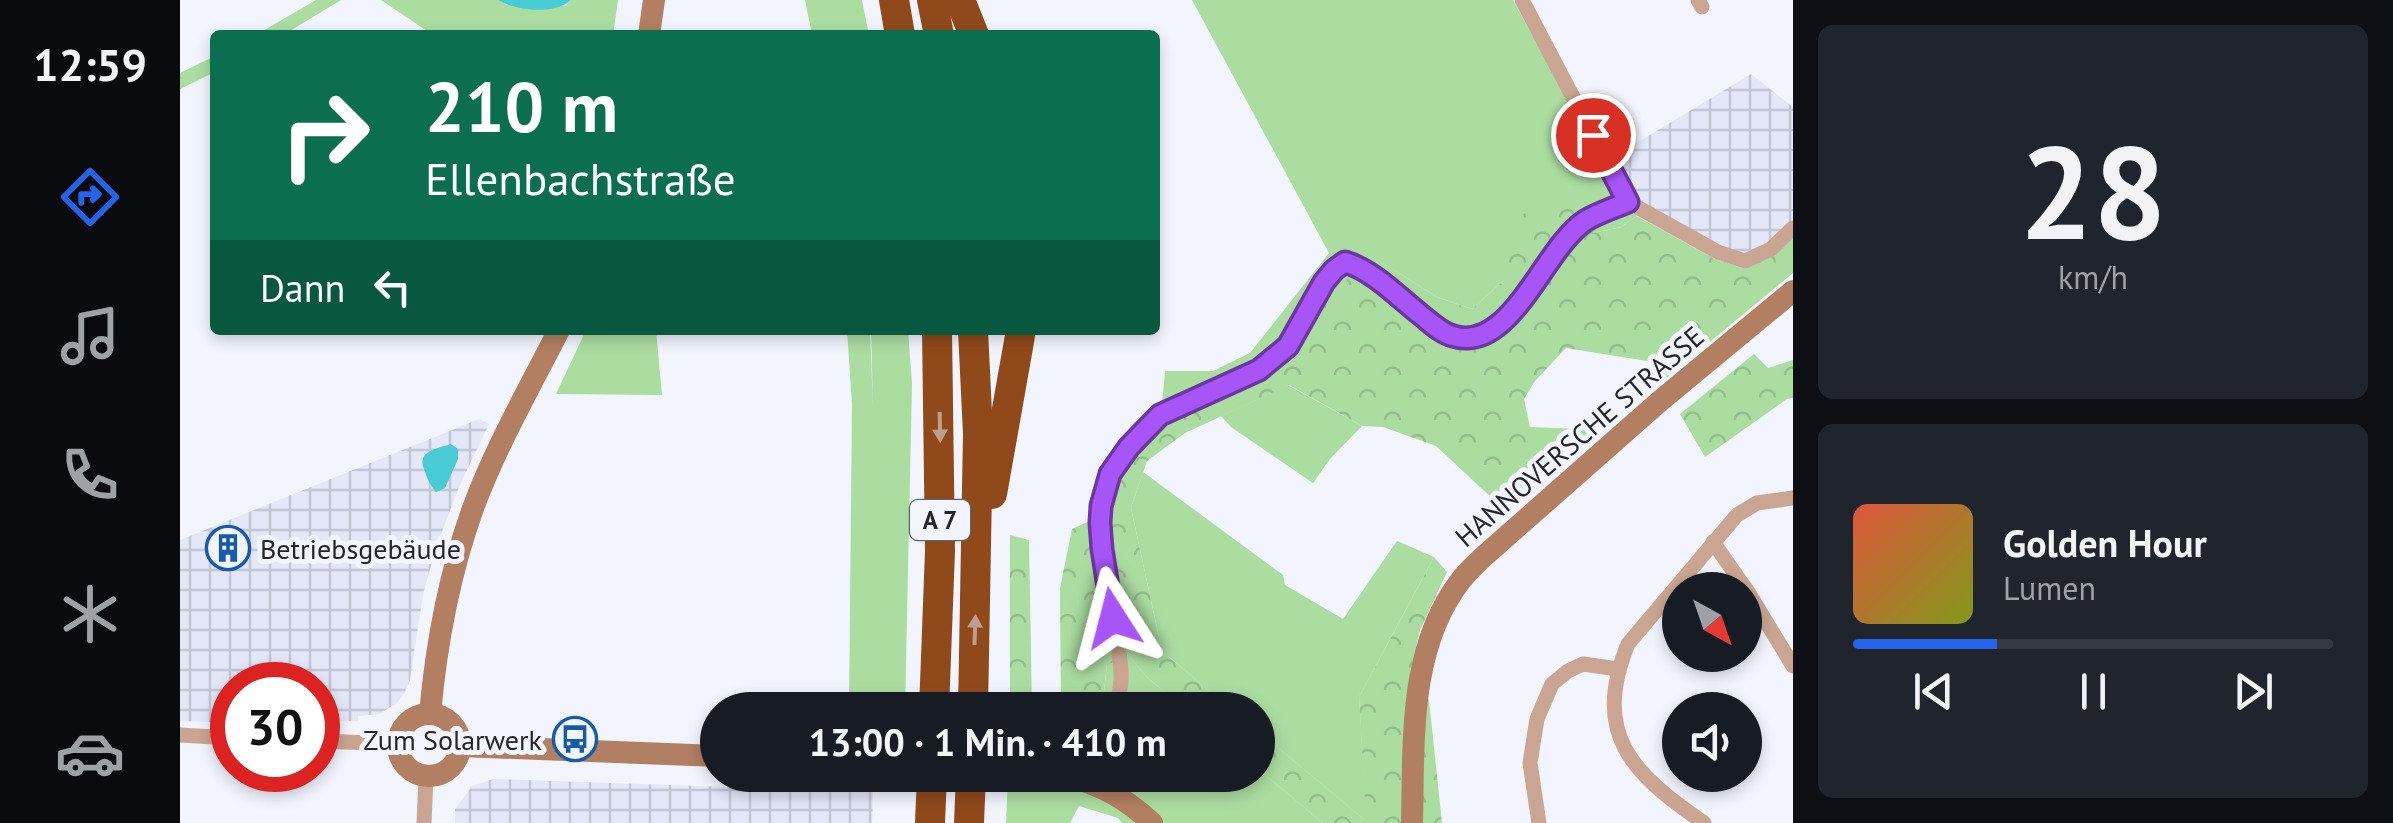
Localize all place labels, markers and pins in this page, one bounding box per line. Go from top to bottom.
pin [1551,93,1636,178]
building icon: Betriebsgebäude [205,525,251,571]
place label: Betriebsgebäude [260,530,461,567]
bus stop icon: Zum Solarwerk [552,716,598,762]
place label: Zum Solarwerk [363,721,543,758]

